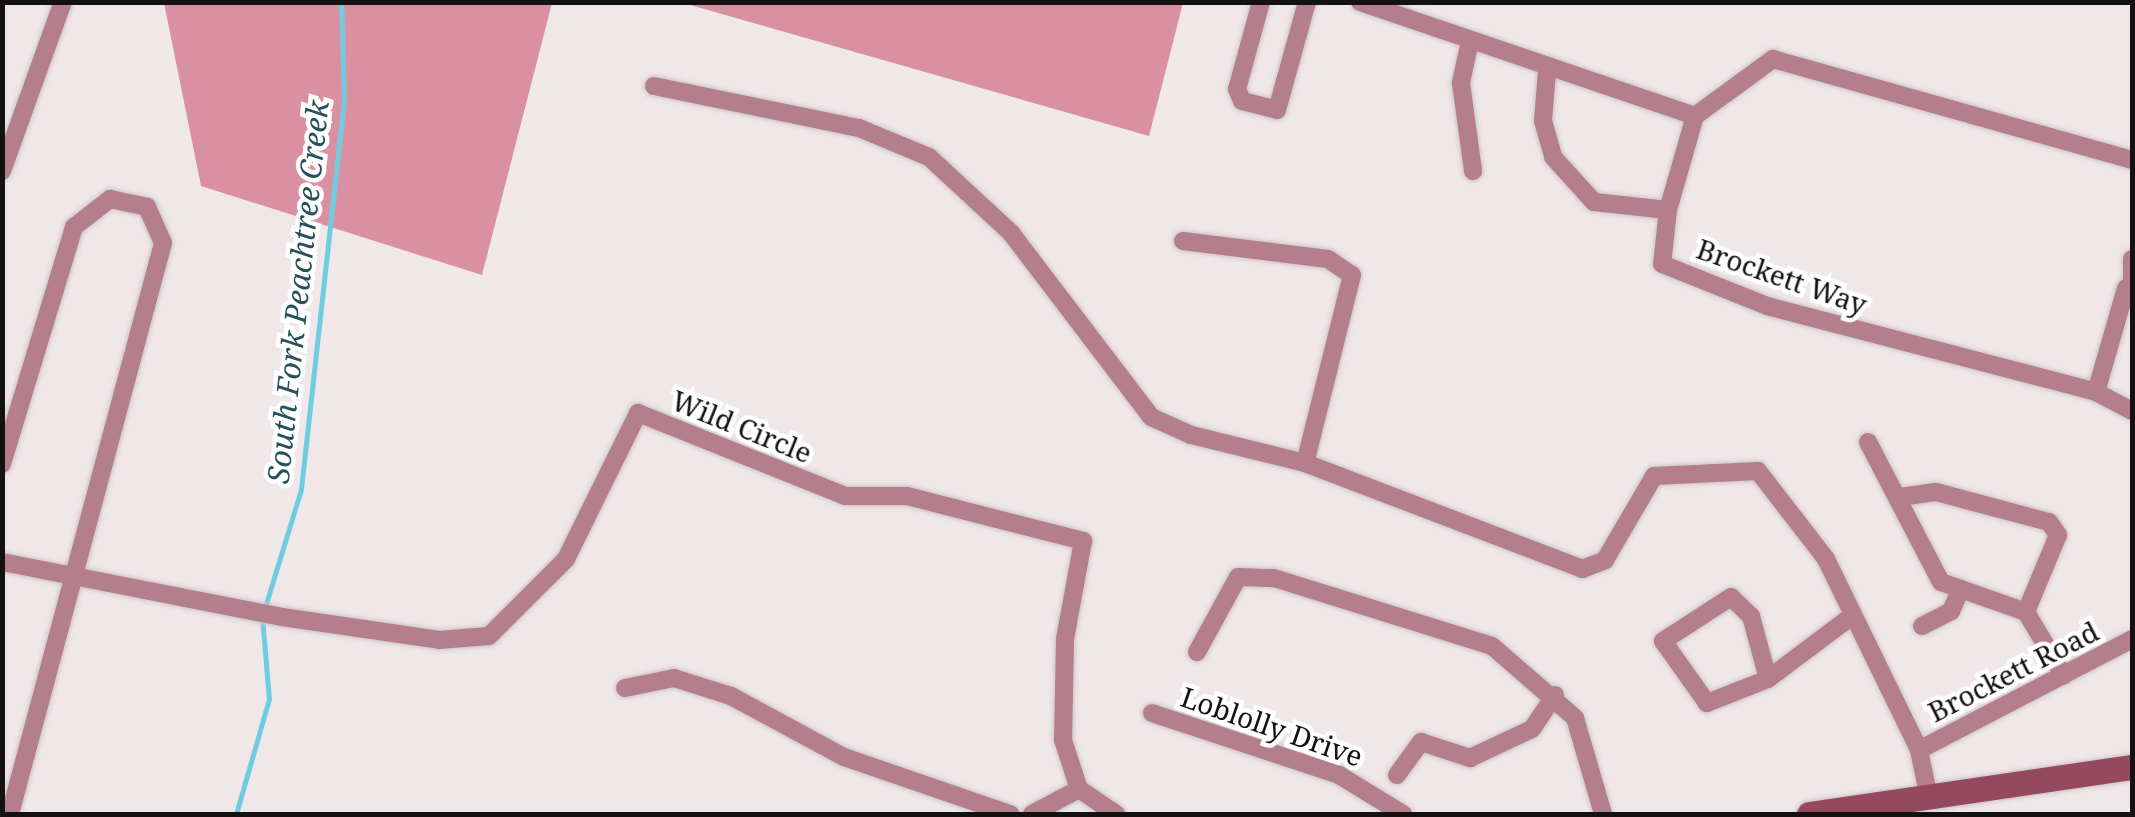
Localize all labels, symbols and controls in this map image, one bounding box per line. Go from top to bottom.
water label: South Fork Peachtree Creek [260,99,336,485]
street label: Brockett Way [1693,231,1871,321]
street label: Wild Circle [667,383,817,469]
street label: Brockett Road [1922,614,2104,728]
street label: Loblolly Drive [1177,679,1367,773]

